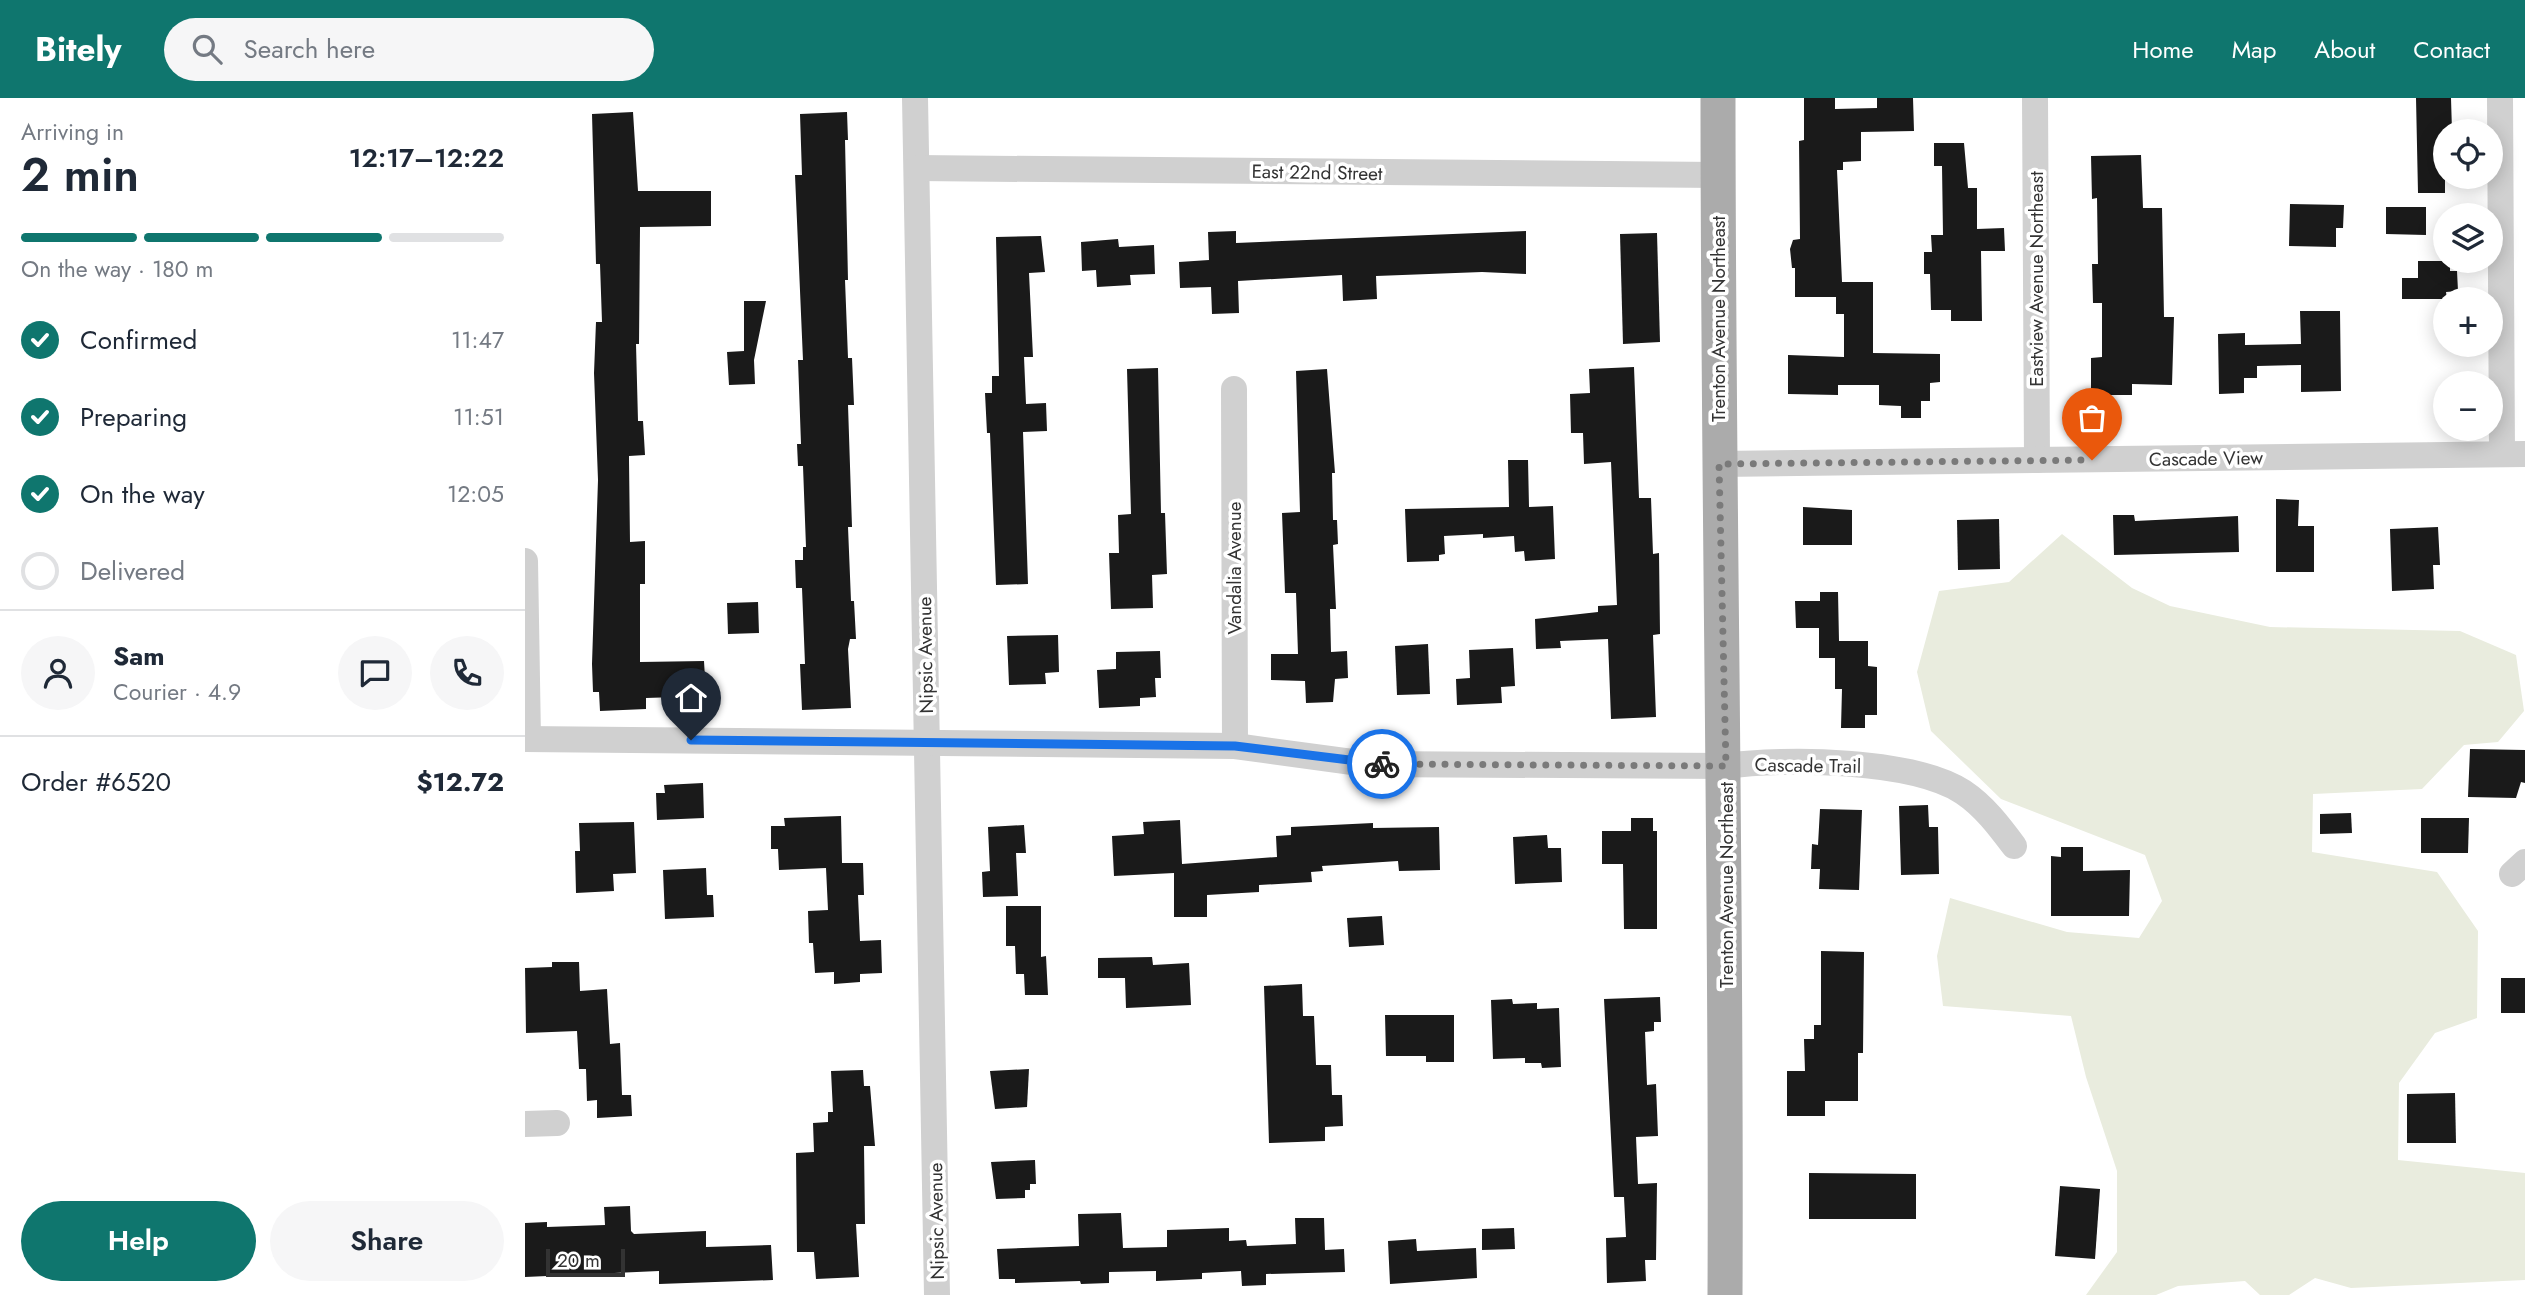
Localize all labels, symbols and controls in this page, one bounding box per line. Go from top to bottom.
search box [164,18,654,81]
text: Bitely [35,26,122,73]
icon: search [188,30,226,68]
text: Search here [244,30,375,68]
text: Home [2132,32,2194,67]
text: Map [2232,32,2276,67]
text: About [2314,32,2375,67]
text: Contact [2413,32,2490,67]
text: Arriving in [21,115,124,149]
map controls [2433,119,2503,441]
button: locate [2433,119,2503,189]
text: 12:17–12:22 [349,139,504,177]
text: 2 min [21,142,139,208]
street label: East 22nd Street [1251,158,1383,187]
street label: Eastview Avenue Northeast [2023,171,2050,387]
button: layers [2433,203,2503,273]
street label: Trenton Avenue Northeast [1705,216,1732,422]
text: On the way · 180 m [21,252,213,286]
button: + [2433,287,2503,357]
icon: check [21,321,59,359]
text: Confirmed [80,321,197,359]
text: 11:47 [451,323,504,357]
button: − [2433,371,2503,441]
pin [2062,388,2122,460]
icon: check [21,398,59,436]
text: Preparing [80,398,187,436]
icon: bag [2073,399,2111,437]
text: 11:51 [453,400,504,434]
street label: Cascade View [2149,444,2263,473]
icon: check [21,475,59,513]
text: On the way [80,475,205,513]
text: 12:05 [447,477,504,511]
street label: Vandalia Avenue [1221,501,1248,635]
text: Delivered [80,552,185,590]
street label: Nipsic Avenue [911,596,940,714]
button: person [21,636,95,710]
button: chat [338,636,412,710]
button: phone [430,636,504,710]
text: Sam [113,637,165,675]
pin [661,668,721,740]
text: Courier · 4.9 [113,675,241,709]
icon: home [672,679,710,717]
courier [1347,729,1417,799]
icon: bike [1363,745,1401,783]
street label: Cascade Trail [1754,751,1862,780]
text: Order #6520 [21,763,171,801]
text: $12.72 [416,763,504,801]
street label: Trenton Avenue Northeast [1713,782,1740,988]
street label: Nipsic Avenue [922,1162,951,1280]
button: Help [21,1201,256,1281]
button: Share [270,1201,504,1281]
scale bar [546,1246,625,1278]
text: 20 m [557,1247,600,1274]

